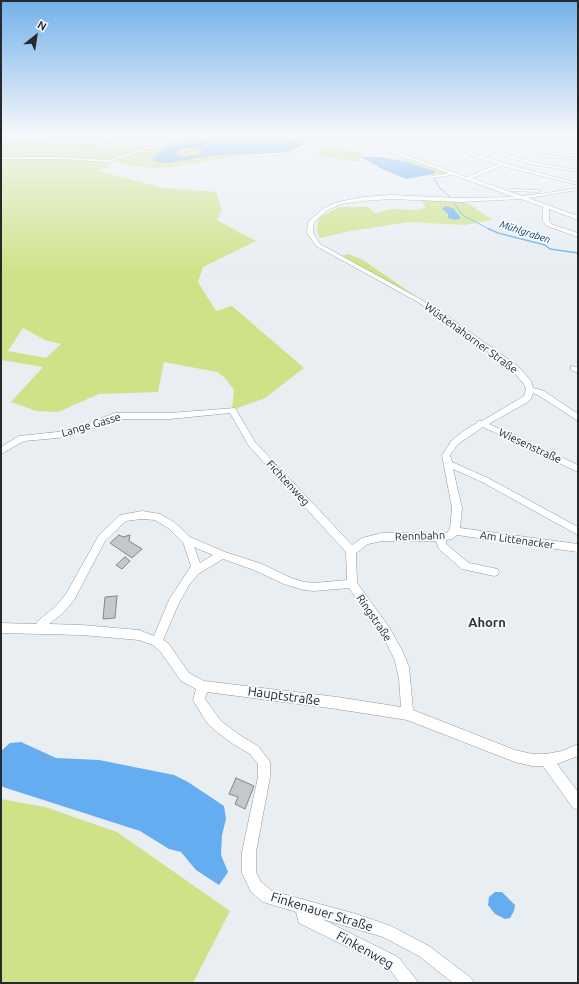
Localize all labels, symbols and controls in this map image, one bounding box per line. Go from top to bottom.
north arrow [16,16,56,56]
text: N [35,18,49,33]
water label: Mühlgraben [498,218,552,246]
street label: Wüstenahorner Straße [422,300,520,376]
street label: Lange Gasse [60,410,122,440]
street label: Wiesenstraße [496,426,564,466]
street label: Fichtenweg [264,458,312,508]
street label: Am Littenacker [479,528,555,552]
street label: Rennbahn [395,529,445,543]
street label: Ringstraße [353,592,395,644]
district label: Ahorn [468,615,506,631]
street label: Hauptstraße [247,683,321,709]
street label: Finkenauer Straße [269,889,375,935]
street label: Finkenweg [334,928,396,972]

